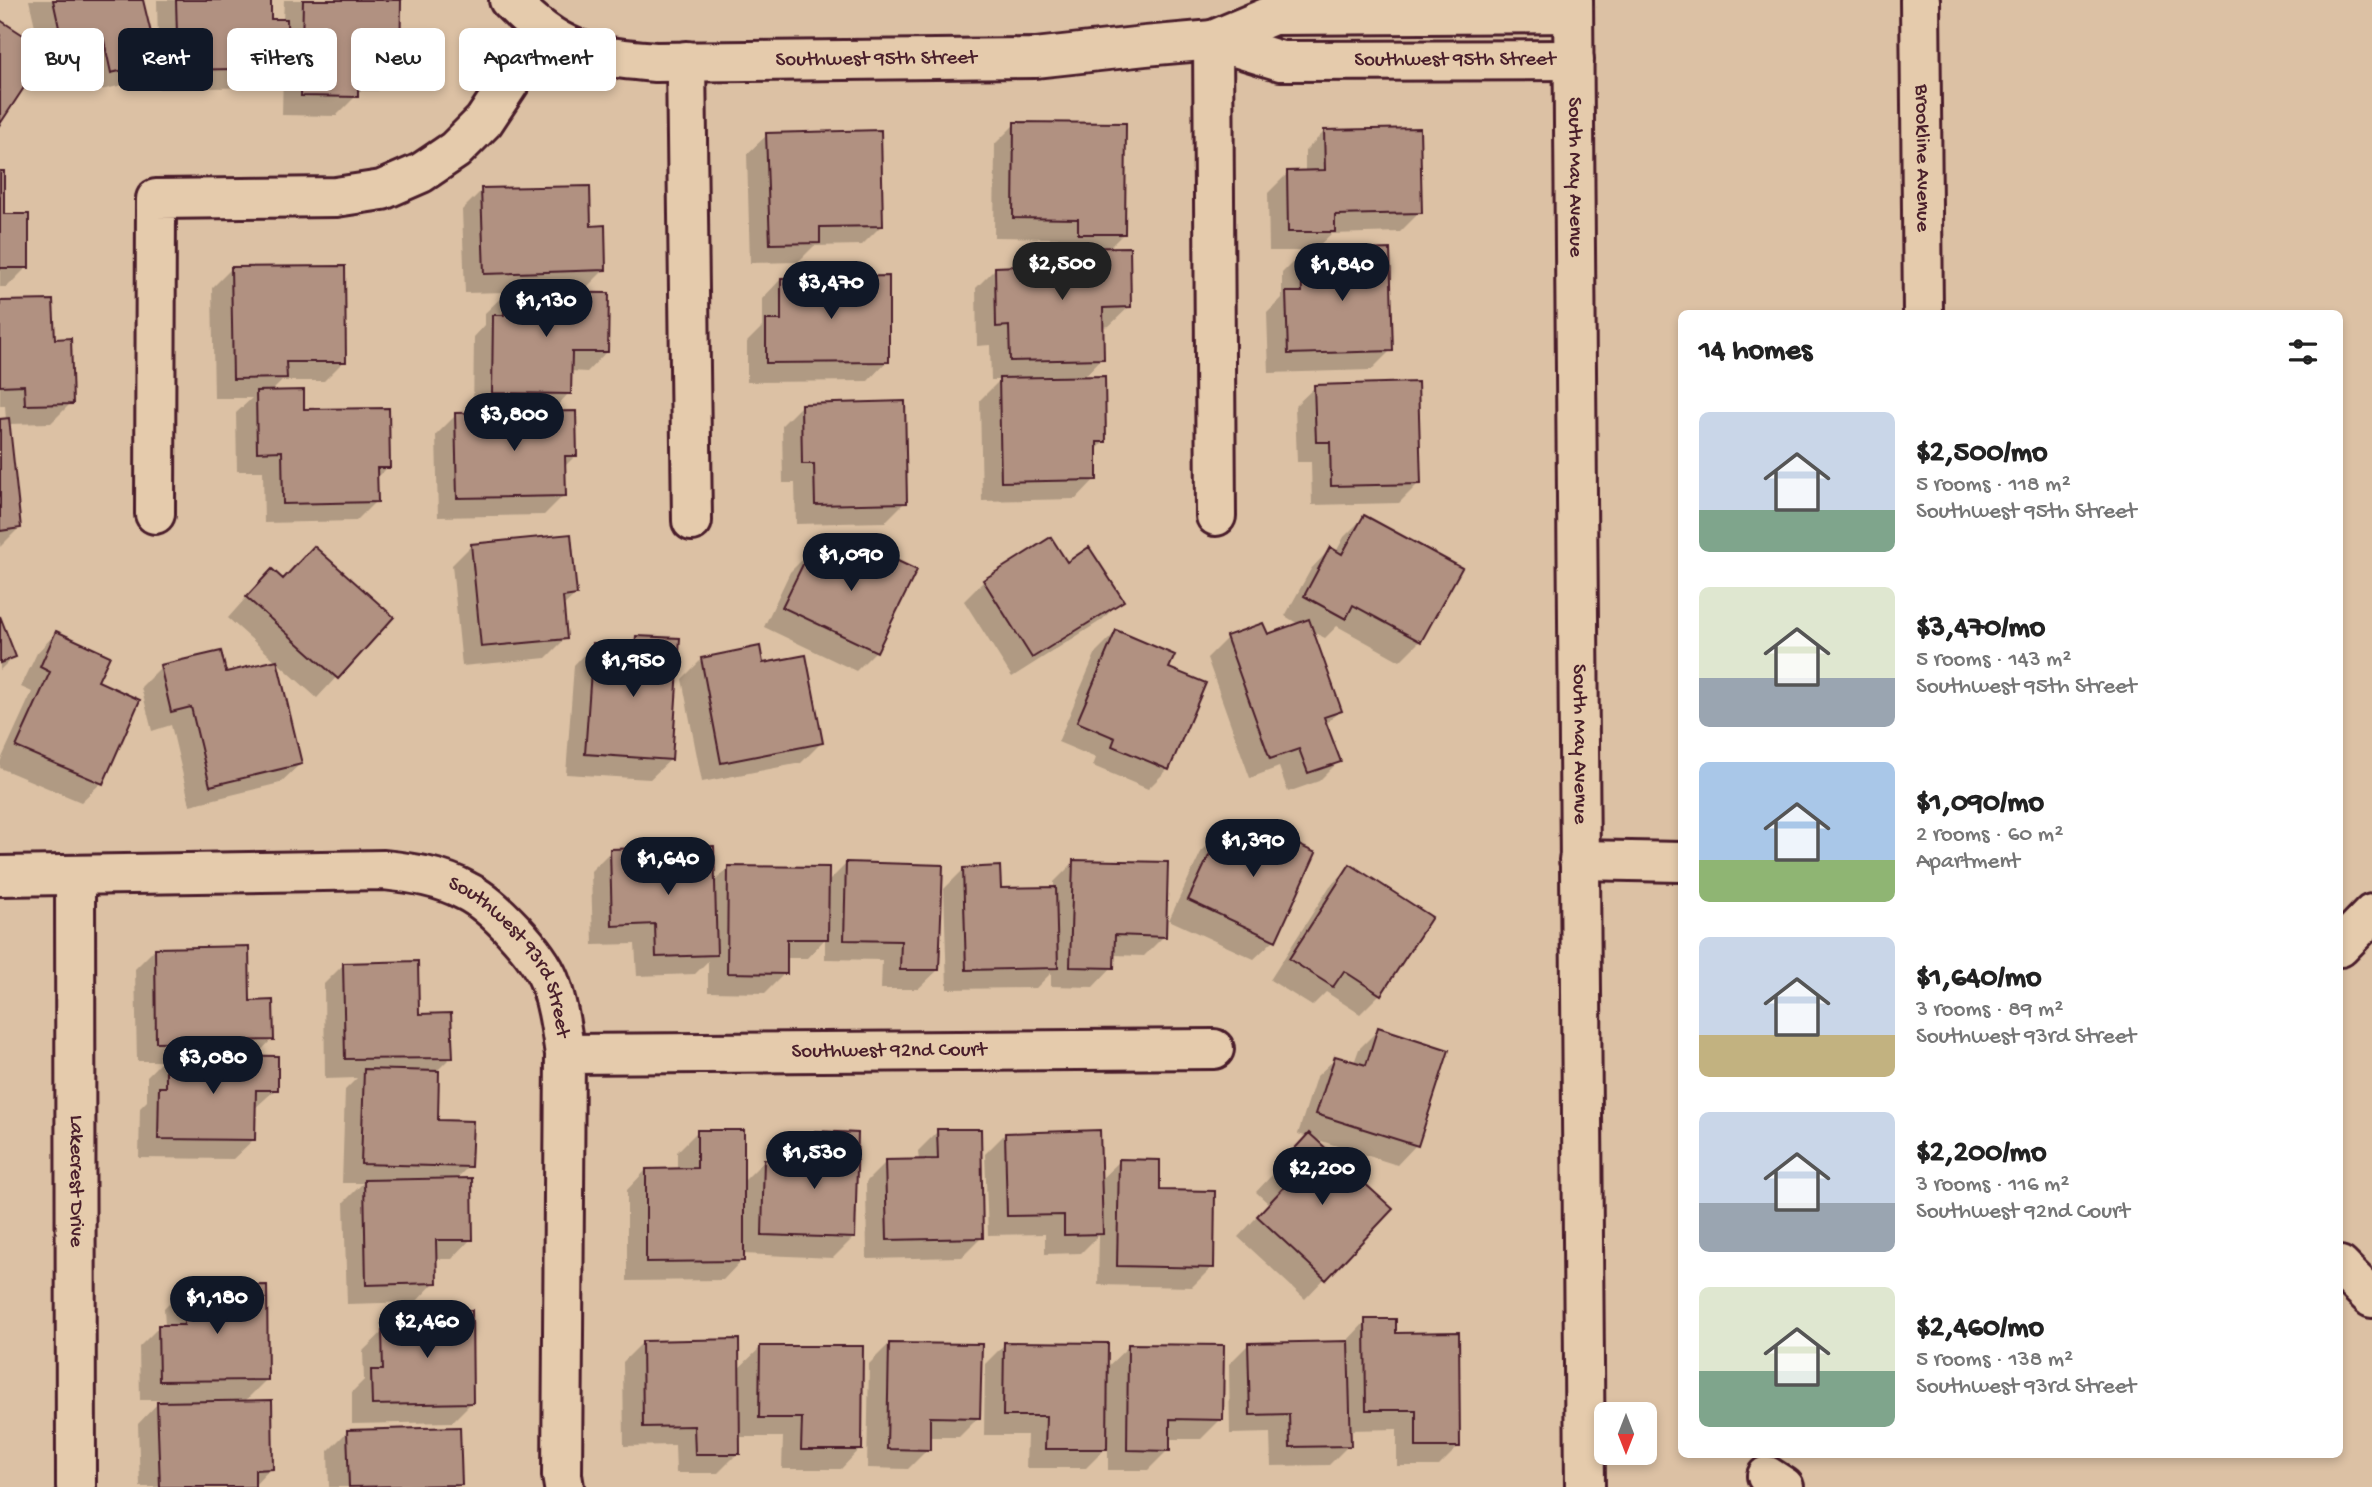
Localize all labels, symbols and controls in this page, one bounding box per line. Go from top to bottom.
chip: Buy [21,28,104,91]
chip: Rent [118,28,213,91]
chip: Filters [227,28,337,91]
chip: New [351,28,445,91]
chip: Apartment [459,28,616,91]
street label: Southwest 95th Street [775,46,979,73]
street label: Southwest 95th Street [1354,48,1558,73]
street label: Brookline Avenue [1908,83,1935,233]
street label: South May Avenue [1561,97,1588,258]
pin: $2,500 [1005,243,1119,302]
pin: $1,840 [1285,244,1399,303]
text: $2,500 [1028,251,1096,278]
text: $1,840 [1310,252,1374,279]
pin: $3,470 [774,262,888,321]
text: $3,470 [798,270,864,297]
pin: $1,130 [489,280,603,339]
text: $1,130 [515,288,577,315]
icon: filters [2284,333,2322,371]
text: 14 homes [1699,335,1812,370]
pin: $3,800 [457,393,571,453]
text: $3,800 [480,402,548,429]
text: $2,500/mo [1916,437,2048,472]
icon: home [1755,440,1839,524]
text: 5 rooms · 118 m² [1916,472,2071,499]
text: Southwest 95th Street [1916,499,2136,526]
pin: $1,090 [794,534,908,593]
text: $1,090 [819,542,883,569]
text: $3,470/mo [1916,612,2045,647]
icon: home [1755,615,1839,699]
pin: $1,950 [576,640,690,699]
text: 5 rooms · 143 m² [1916,647,2071,674]
text: $1,950 [601,648,665,675]
street label: South May Avenue [1566,664,1592,825]
text: Southwest 95th Street [1916,674,2136,701]
text: $1,090/mo [1916,787,2044,822]
icon: home [1755,790,1839,874]
pin: $1,390 [1196,820,1310,879]
text: 2 rooms · 60 m² [1916,822,2063,849]
text: $1,390 [1221,828,1285,855]
pin: $1,640 [611,838,725,897]
text: $1,640 [637,846,699,873]
text: Apartment [1916,849,2020,876]
street label: Southwest 93rd Street [444,872,575,1042]
text: $1,640/mo [1916,962,2042,997]
icon: home [1755,965,1839,1049]
text: 3 rooms · 89 m² [1916,997,2063,1024]
text: Southwest 93rd Street [1916,1024,2136,1051]
pin: $3,080 [156,1036,270,1096]
street label: Southwest 92nd Court [791,1038,989,1065]
text: $3,080 [179,1045,247,1072]
street label: Lakecrest Drive [63,1115,88,1248]
pin: $1,530 [757,1132,871,1191]
text: $2,200/mo [1916,1137,2046,1172]
text: $1,530 [782,1140,846,1167]
icon: home [1755,1140,1839,1224]
pin: $2,200 [1265,1148,1379,1207]
text: $2,200 [1289,1156,1355,1183]
text: 3 rooms · 116 m² [1916,1172,2069,1199]
text: Southwest 92nd Court [1916,1199,2130,1226]
pin: $1,180 [160,1276,274,1336]
text: $1,180 [186,1285,248,1312]
pin: $2,460 [370,1300,484,1360]
text: $2,460 [395,1309,459,1336]
text: $2,460/mo [1916,1312,2044,1347]
icon: home [1755,1315,1839,1399]
text: 5 rooms · 138 m² [1916,1347,2073,1374]
text: Southwest 93rd Street [1916,1374,2136,1401]
north arrow [1594,1402,1657,1465]
map controls [1594,1402,1657,1465]

